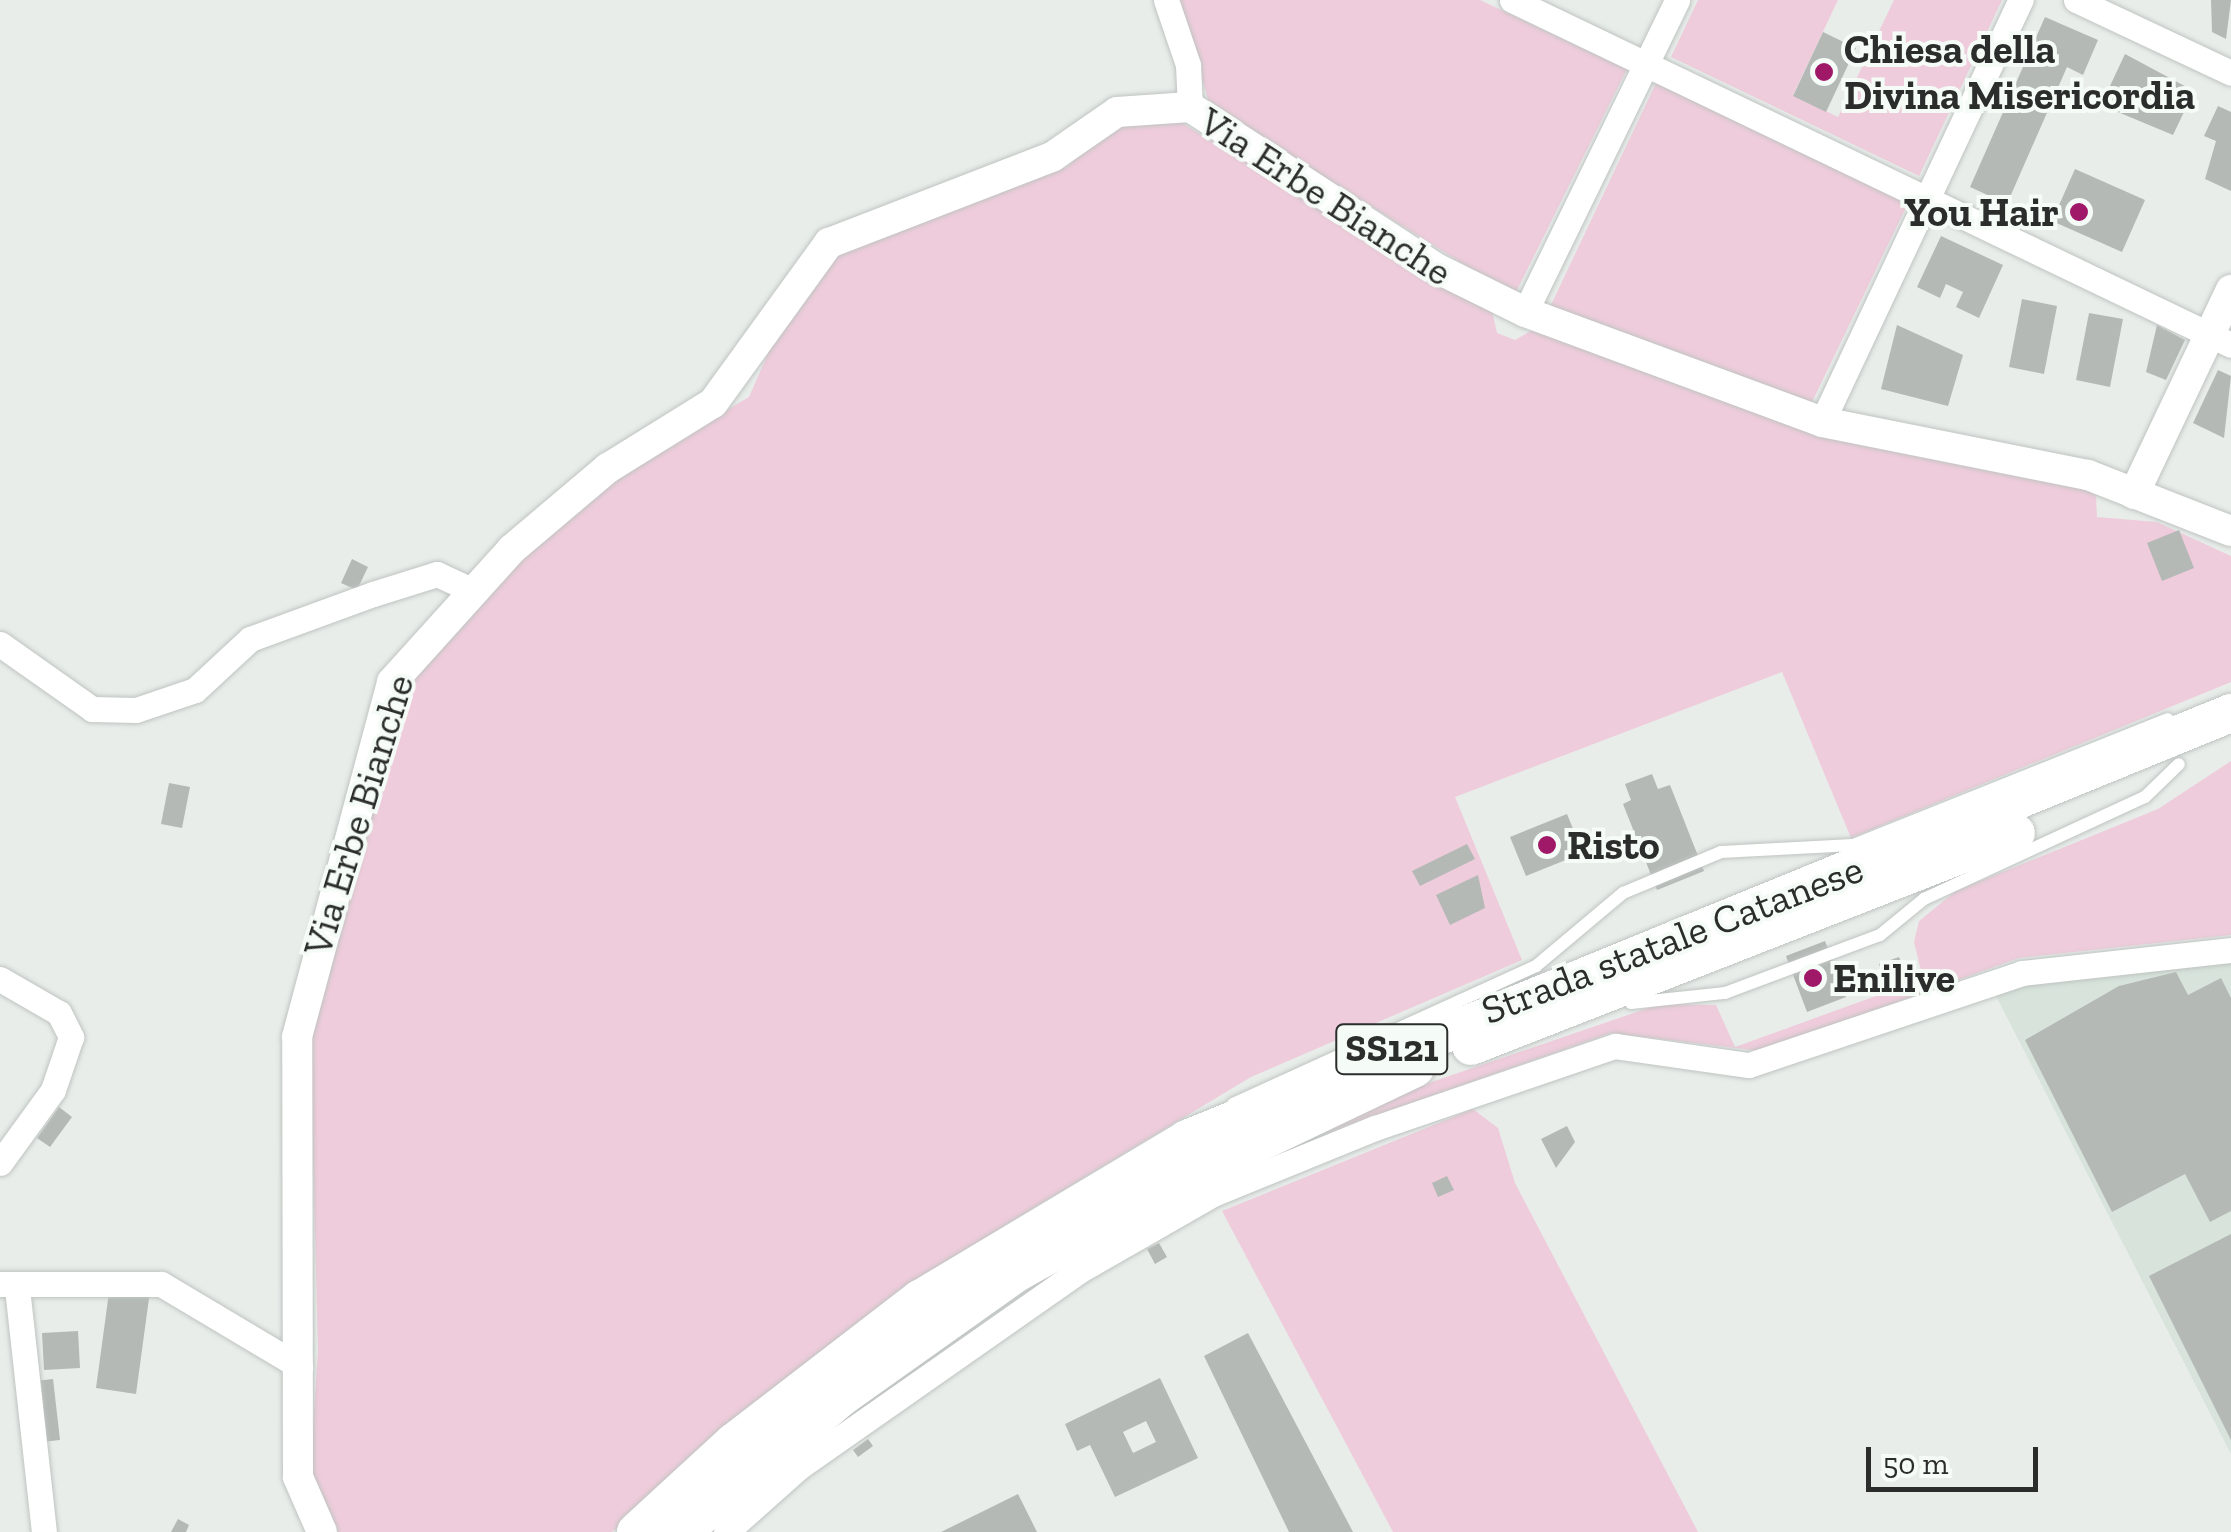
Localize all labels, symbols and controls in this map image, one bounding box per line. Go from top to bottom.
place label: Chiesa della Divina Misericordia [1844,25,2195,119]
marker: Chiesa della Divina Misericordia [1813,61,1835,83]
street label: Via Erbe Bianche [1191,96,1461,296]
place label: You Hair [1904,188,2059,236]
marker: You Hair [2068,201,2090,223]
street label: Via Erbe Bianche [292,669,424,961]
place label: Risto [1567,821,1660,869]
marker: Risto [1536,834,1558,856]
street label: Strada statale Catanese [1475,844,1869,1034]
place label: Enilive [1833,954,1955,1002]
marker: Enilive [1802,967,1824,989]
road number: SS121 [1334,1016,1450,1082]
scale bar [1871,1427,2044,1489]
text: 50 m [1883,1446,1948,1482]

